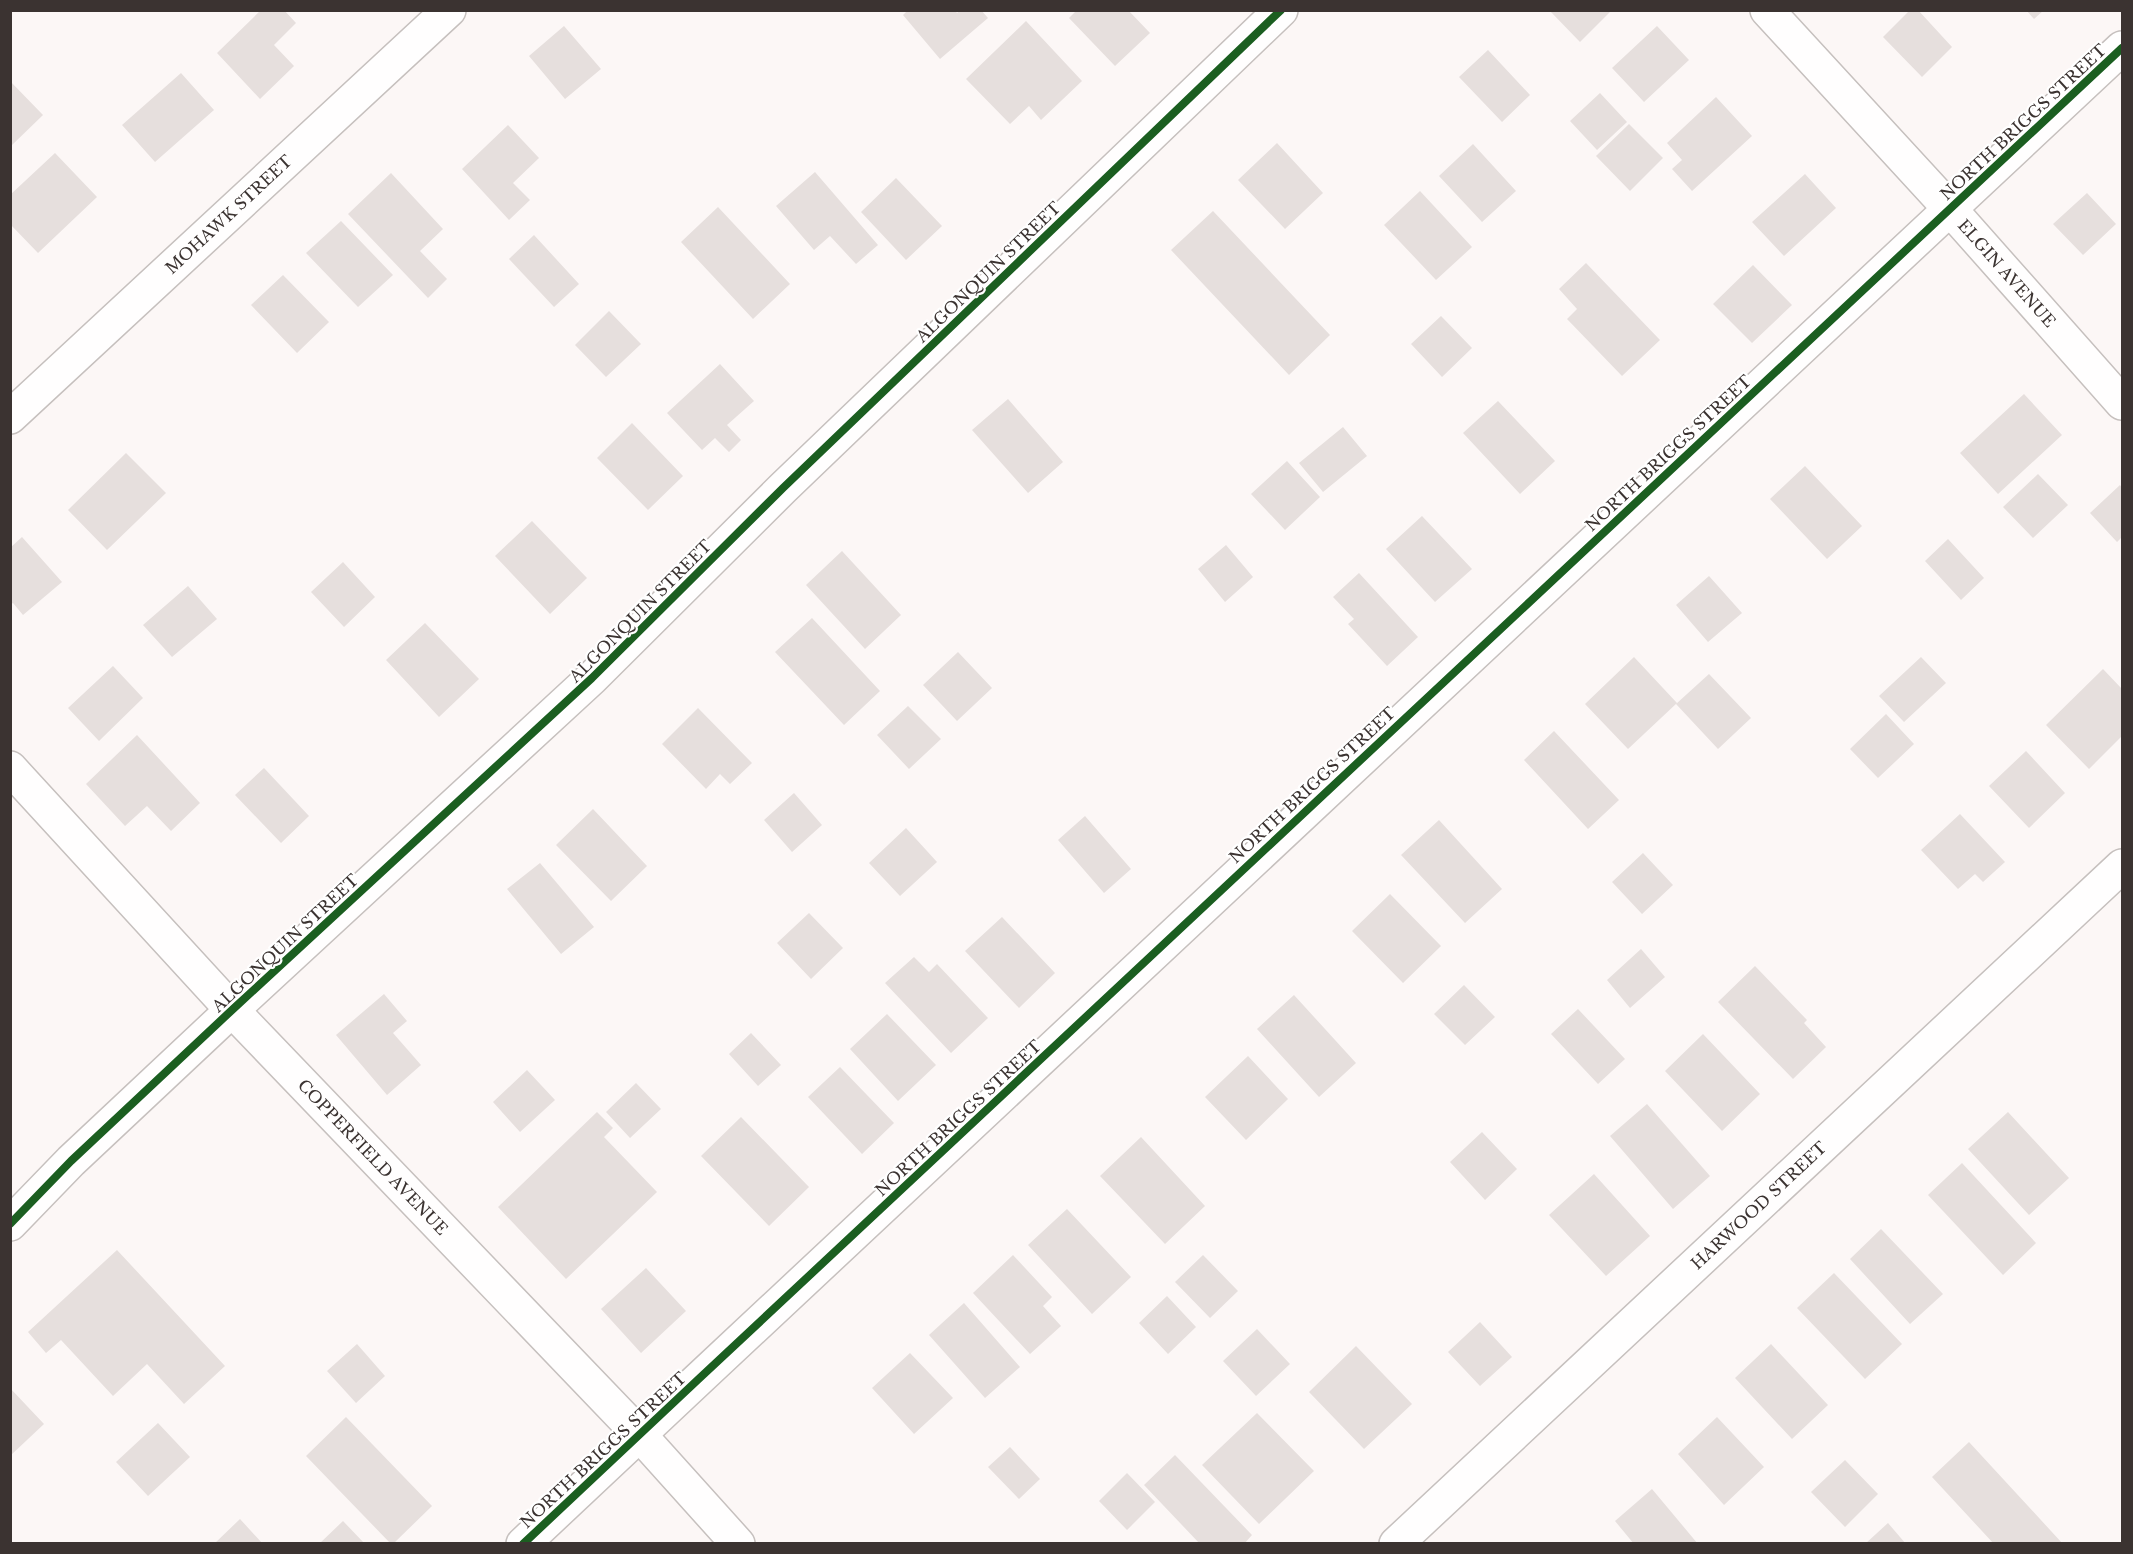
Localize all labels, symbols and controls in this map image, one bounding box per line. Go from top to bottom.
street label: NORTH BRIGGS STREET [1936,40,2110,204]
street label: MOHAWK STREET [161,151,296,278]
street label: ALGONQUIN STREET [911,198,1065,347]
street label: ELGIN AVENUE [1954,215,2060,331]
street label: NORTH BRIGGS STREET [1581,371,1755,535]
street label: ALGONQUIN STREET [564,536,715,687]
street label: NORTH BRIGGS STREET [1225,703,1399,867]
street label: ALGONQUIN STREET [207,870,363,1017]
street label: NORTH BRIGGS STREET [871,1036,1045,1200]
street label: COPPERFIELD AVENUE [294,1075,452,1239]
street label: HARWOOD STREET [1687,1137,1831,1274]
street label: NORTH BRIGGS STREET [516,1368,690,1532]

